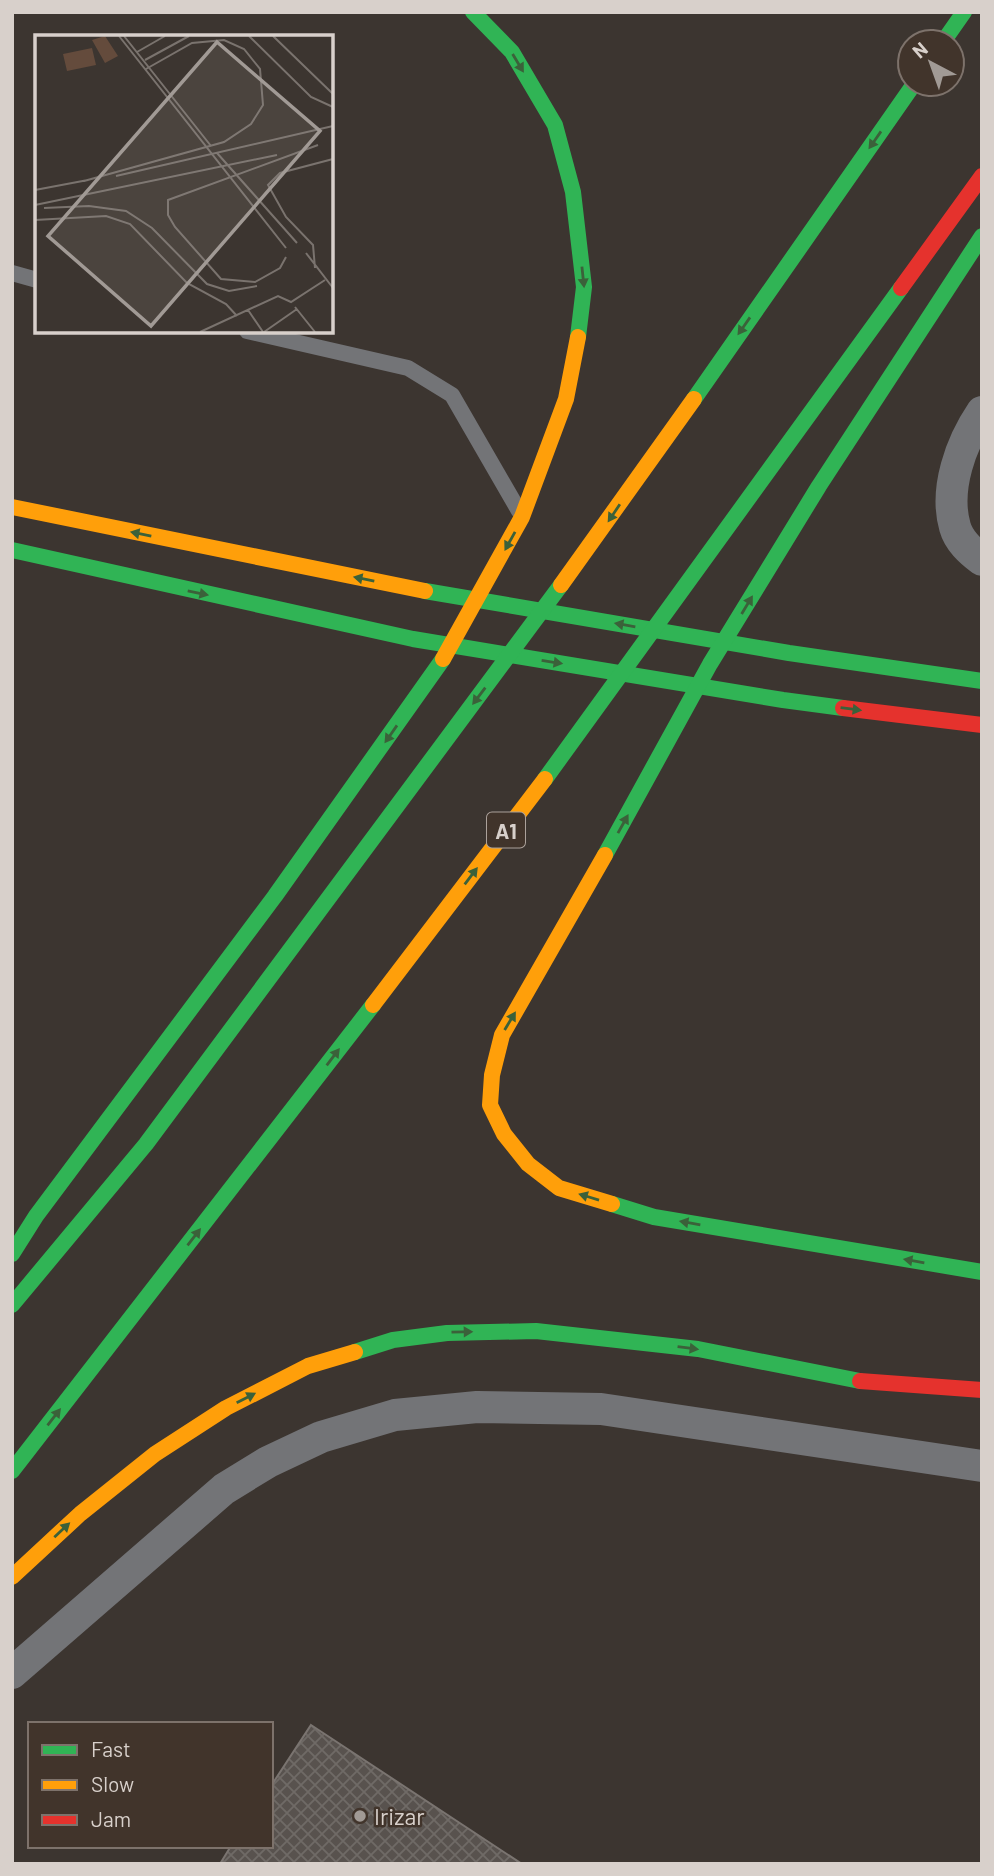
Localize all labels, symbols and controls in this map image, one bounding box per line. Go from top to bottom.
north arrow [896,28,966,98]
inset map [35,35,332,332]
text: N [907,37,932,63]
one-way arrow [512,53,525,72]
one-way arrow [868,131,882,149]
one-way arrow [578,266,589,288]
one-way arrow [737,317,751,335]
one-way arrow [607,504,621,522]
one-way arrow [130,528,152,539]
one-way arrow [504,531,516,550]
one-way arrow [353,573,375,584]
one-way arrow [187,587,209,598]
one-way arrow [740,595,753,614]
one-way arrow [614,619,636,630]
one-way arrow [542,657,564,668]
one-way arrow [472,687,486,705]
one-way arrow [840,703,862,714]
one-way arrow [384,725,398,743]
road number: A1 [487,812,525,848]
one-way arrow [617,814,629,834]
one-way arrow [463,867,477,885]
one-way arrow [503,1012,516,1031]
one-way arrow [325,1048,339,1066]
one-way arrow [578,1191,599,1202]
one-way arrow [679,1217,701,1228]
one-way arrow [187,1229,202,1247]
one-way arrow [903,1255,925,1266]
one-way arrow [451,1327,473,1338]
one-way arrow [677,1343,699,1354]
one-way arrow [236,1392,256,1403]
one-way arrow [47,1408,62,1426]
one-way arrow [53,1522,71,1538]
legend [28,1722,273,1848]
text: Fast [91,1736,131,1761]
text: Slow [91,1771,134,1796]
place label: Irizar [374,1802,425,1830]
text: Jam [91,1806,131,1831]
marker: Irizar [352,1808,368,1824]

